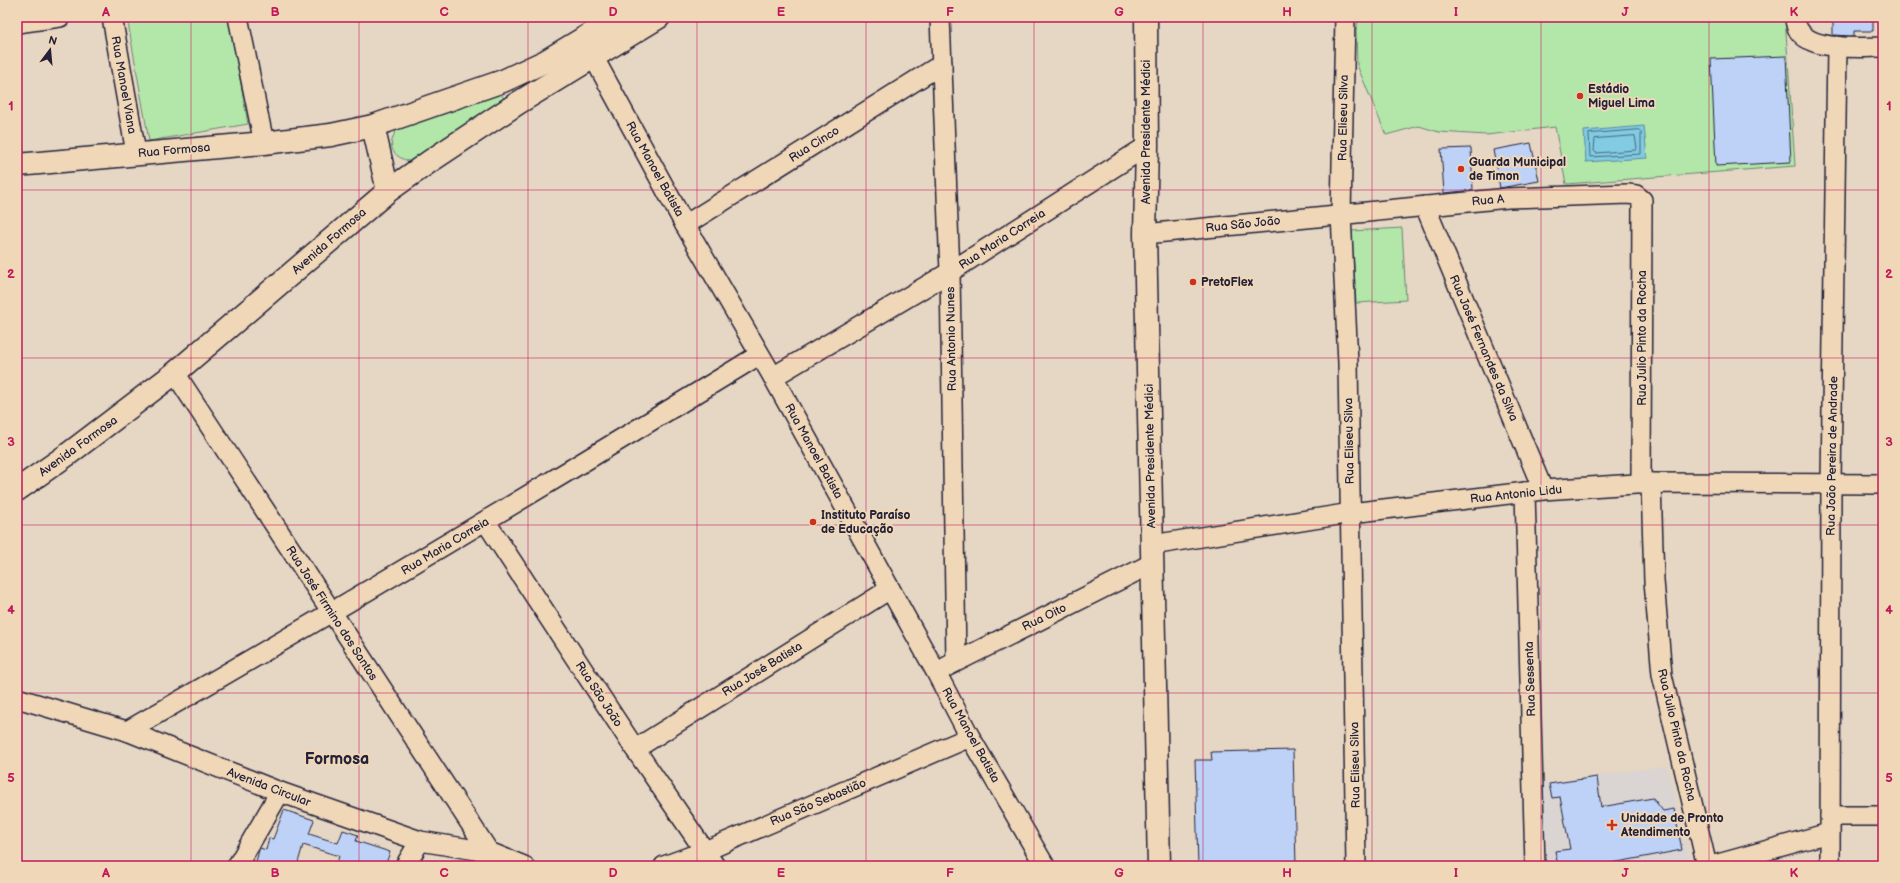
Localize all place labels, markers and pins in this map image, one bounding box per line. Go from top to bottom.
place label: Estádio Miguel Lima [1588,82,1655,111]
marker: Estádio Miguel Lima [1575,91,1585,101]
place label: Guarda Municipal de Timon [1469,155,1566,184]
marker: Guarda Municipal de Timon [1456,164,1466,174]
place label: PretoFlex [1201,275,1254,290]
marker: PretoFlex [1188,277,1198,287]
place label: Instituto Paraíso de Educação [821,508,910,537]
marker: Instituto Paraíso de Educação [808,517,818,527]
place label: Unidade de Pronto Atendimento [1620,811,1724,840]
marker: Unidade de Pronto Atendimento [1606,819,1618,831]

